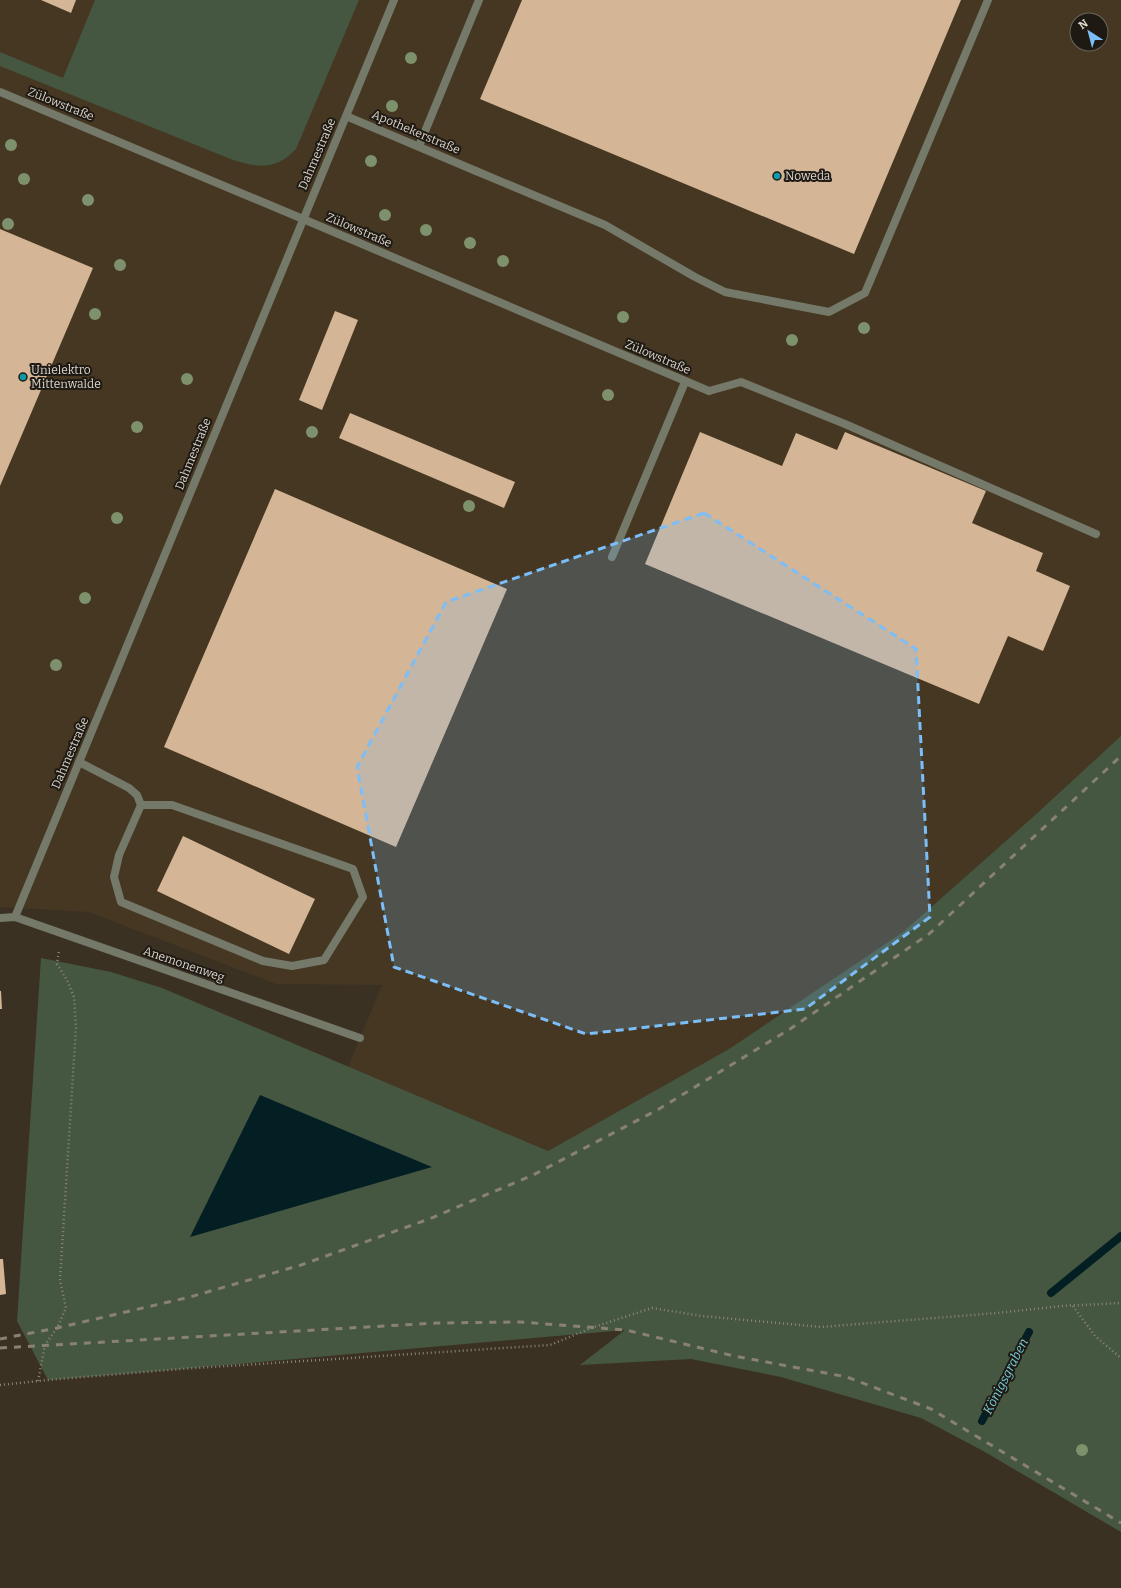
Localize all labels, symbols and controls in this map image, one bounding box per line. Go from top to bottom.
north arrow [1069,12,1109,52]
text: N [1076,16,1091,32]
street label: Zülowstraße [26,84,96,124]
street label: Apothekerstraße [370,107,462,157]
street label: Dahmestraße [296,116,338,192]
place label: Noweda [785,169,831,183]
marker: Noweda [772,171,782,181]
street label: Zülowstraße [324,210,394,250]
street label: Zülowstraße [623,337,693,377]
place label: Unielektro Mittenwalde [31,363,101,391]
marker: Unielektro Mittenwalde [18,372,28,382]
street label: Dahmestraße [172,416,214,492]
street label: Dahmestraße [49,715,91,791]
street label: Anemonenweg [142,944,227,985]
water label: Königsgraben [980,1336,1031,1417]

